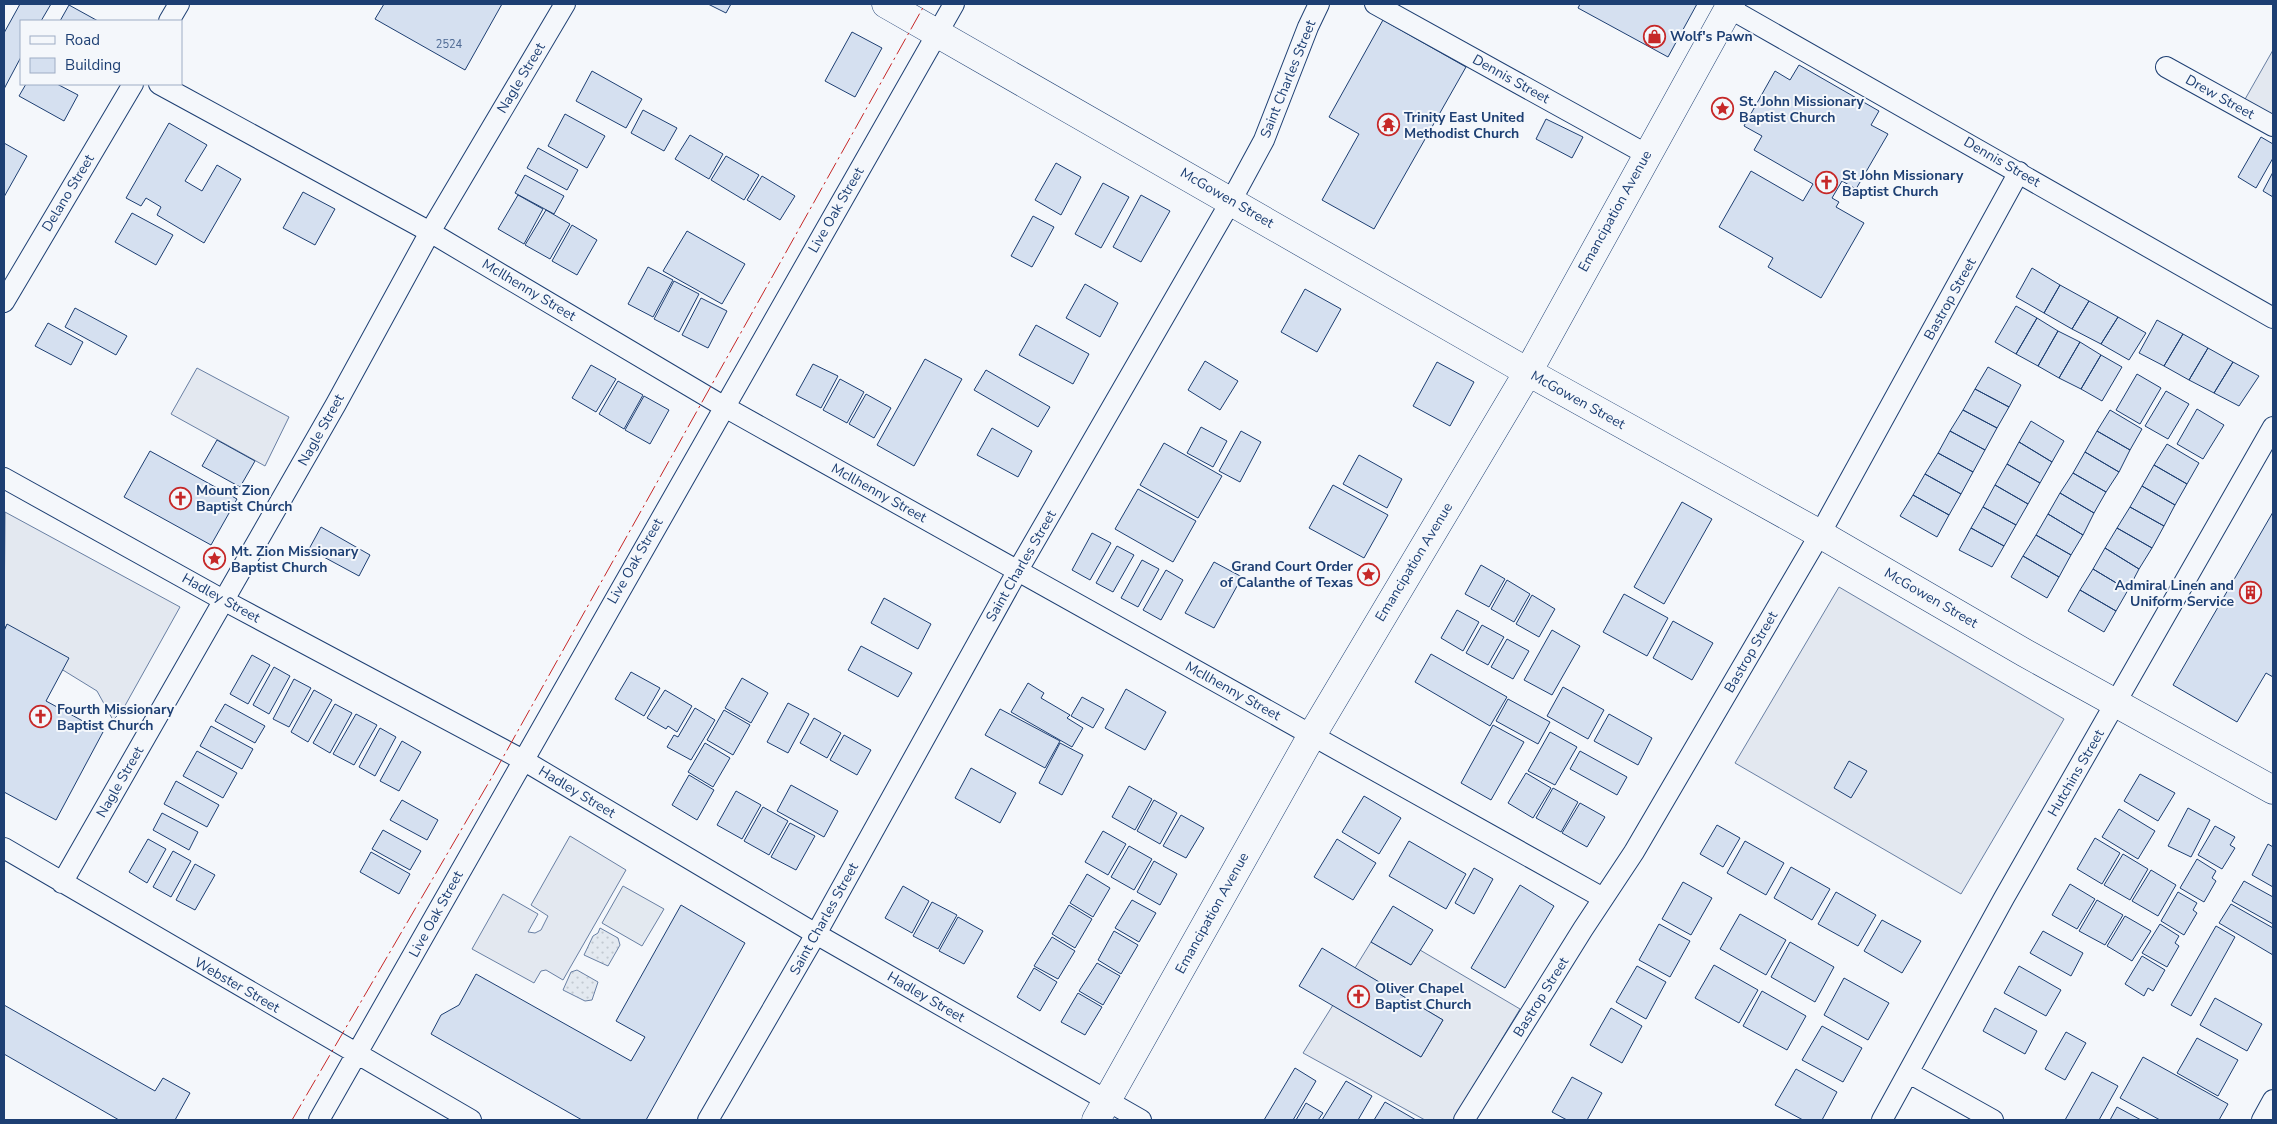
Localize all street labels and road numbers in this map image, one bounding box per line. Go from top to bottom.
street label: Saint Charles Street [1256,17,1320,141]
street label: Nagle Street [492,39,550,117]
street label: Dennis Street [1469,50,1553,108]
street label: Drew Street [2182,70,2258,124]
street label: Dennis Street [1960,132,2044,192]
street label: Emancipation Avenue [1574,147,1656,275]
street label: Delano Street [37,151,99,235]
street label: McGowen Street [1177,163,1277,233]
street label: Live Oak Street [804,164,868,256]
street label: McIlhenny Street [479,254,580,326]
street label: Bastrop Street [1920,254,1980,343]
street label: McGowen Street [1527,366,1629,434]
street label: Nagle Street [293,391,349,469]
street label: McIlhenny Street [828,459,930,527]
street label: Emancipation Avenue [1371,499,1457,625]
street label: Saint Charles Street [981,507,1061,625]
street label: Live Oak Street [603,515,667,607]
street label: McGowen Street [1881,563,1981,633]
street label: Hadley Street [178,569,264,627]
street label: Bastrop Street [1720,608,1782,696]
street label: McIlhenny Street [1182,657,1284,725]
street label: Hutchins Street [2043,726,2109,820]
street label: Nagle Street [92,743,148,821]
street label: Hadley Street [535,762,619,823]
street label: Emancipation Avenue [1171,849,1253,977]
street label: Saint Charles Street [785,859,863,979]
street label: Live Oak Street [404,867,468,961]
street label: Webster Street [191,953,283,1017]
street label: Bastrop Street [1509,953,1573,1041]
street label: Hadley Street [884,967,968,1027]

